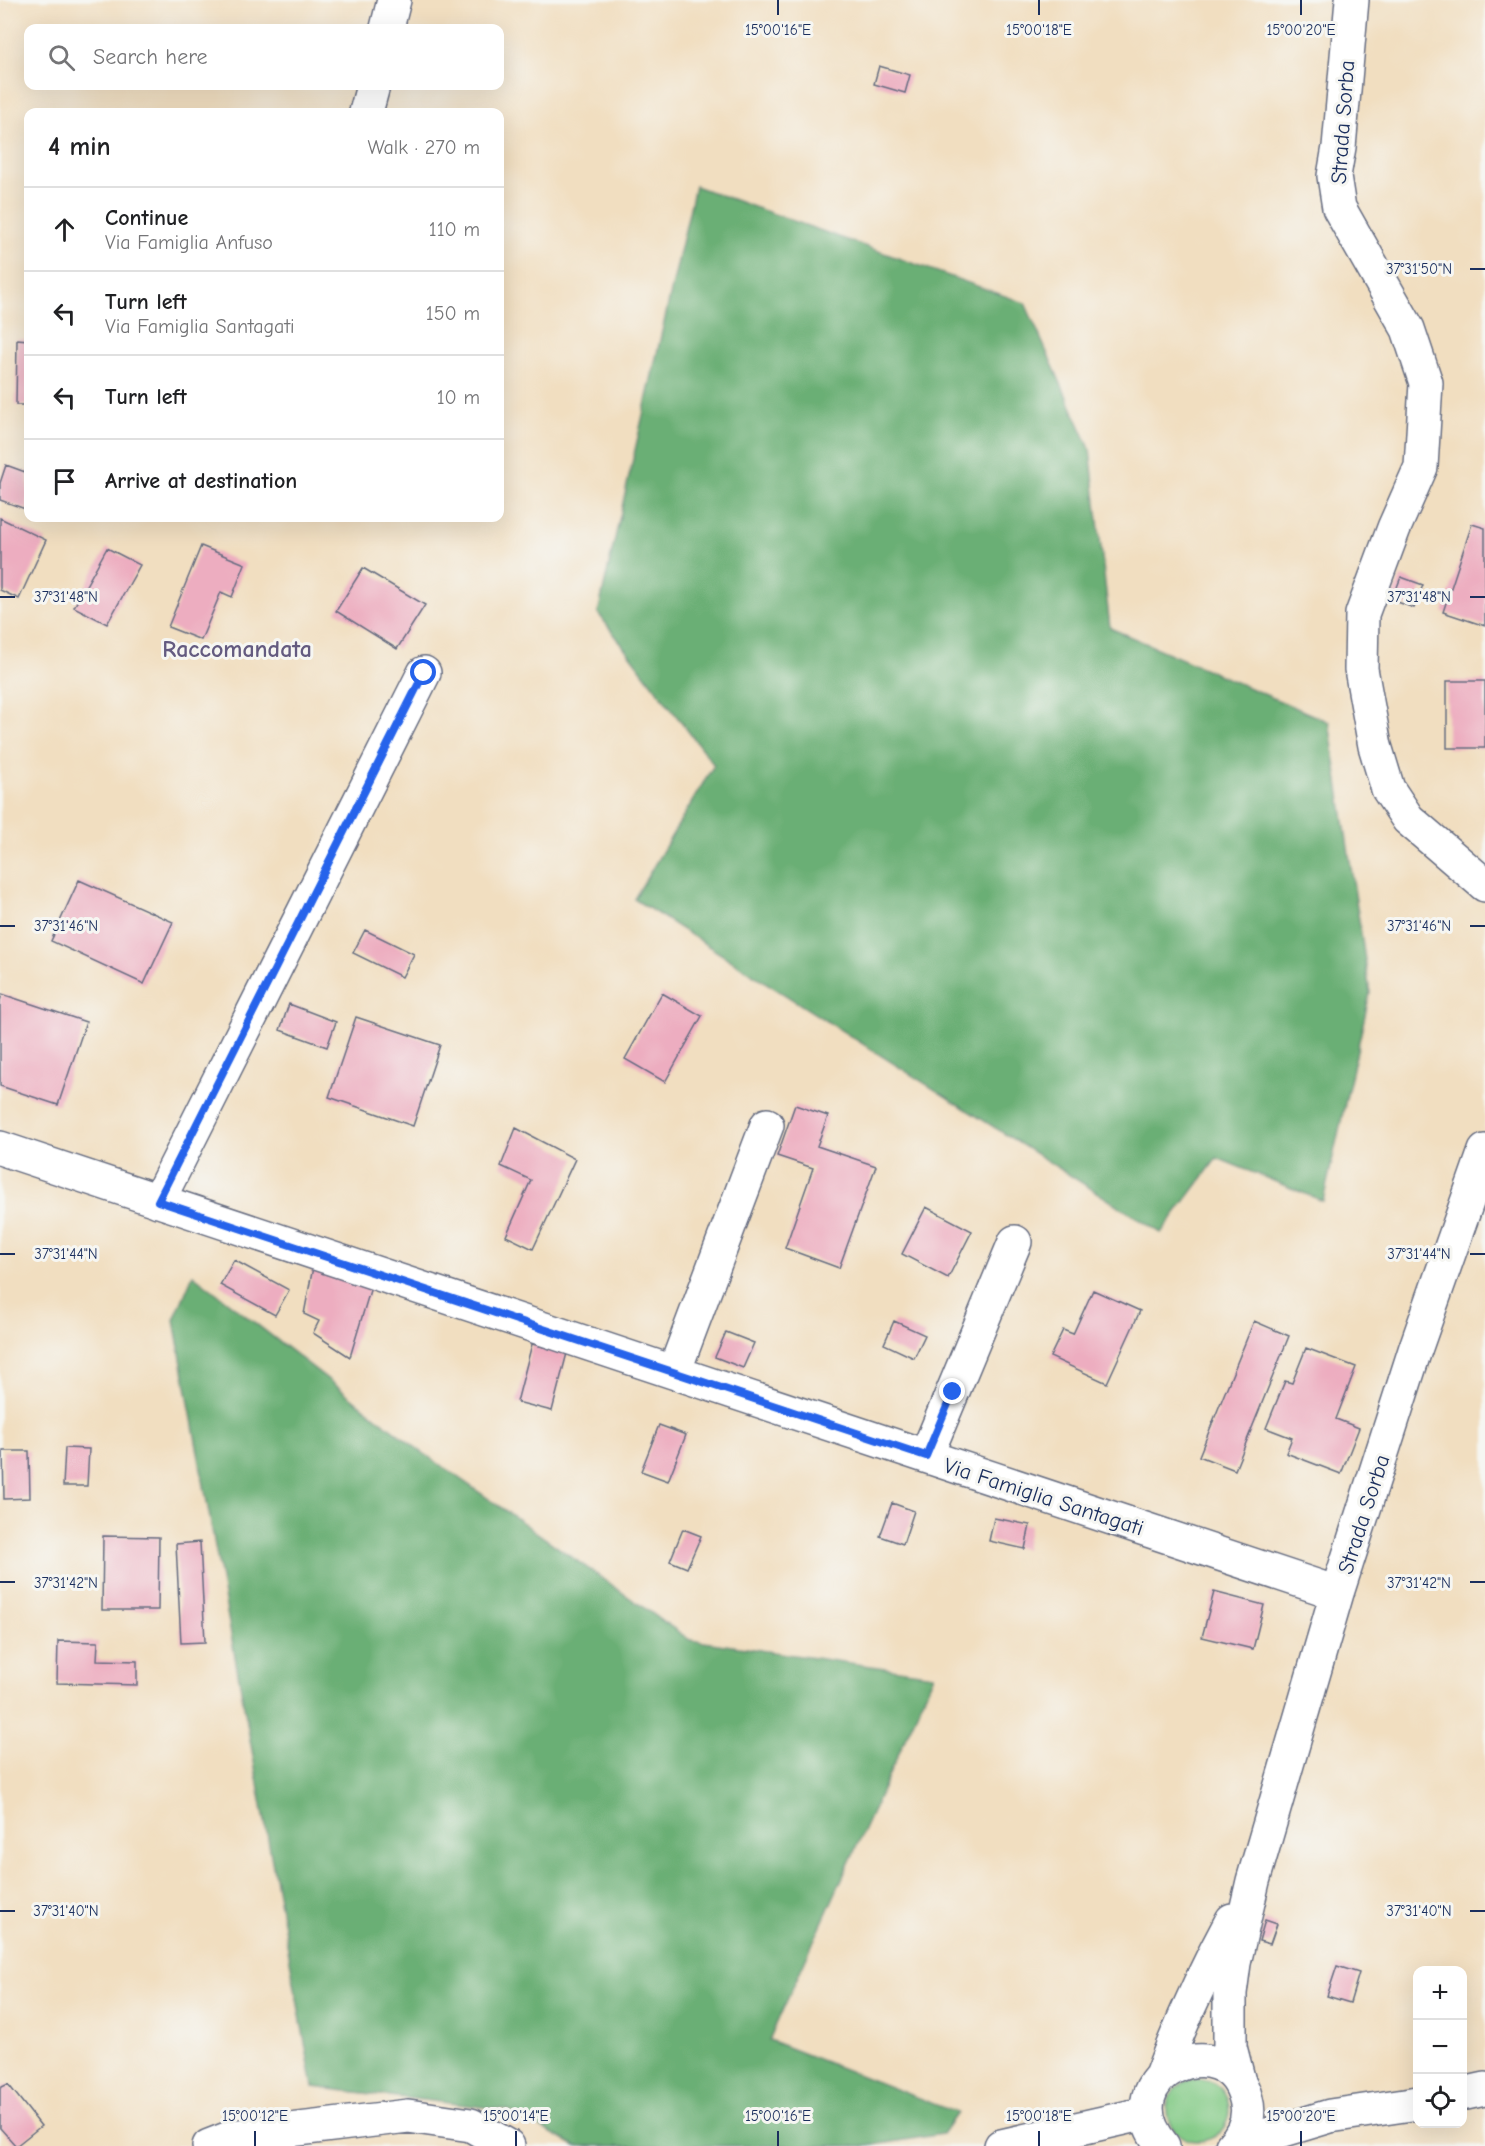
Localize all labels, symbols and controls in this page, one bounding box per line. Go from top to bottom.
text: 15°00'16"E [745,21,811,39]
text: 15°00'18"E [1006,21,1072,39]
text: 15°00'20"E [1266,21,1336,39]
search box [24,24,504,90]
icon: search [45,41,78,74]
text: Search here [93,44,208,70]
street label: Strada Sorba [1326,59,1360,185]
text: 4 min [48,132,111,162]
text: Walk · 270 m [367,136,480,159]
text: Continue [105,205,188,231]
icon: ahead [48,213,81,246]
text: 110 m [429,218,480,241]
text: Via Famiglia Anfuso [105,231,273,254]
text: 37°31'50"N [1386,260,1452,278]
text: Turn left [105,289,187,315]
icon: left [48,297,81,330]
text: 150 m [426,302,480,325]
text: Via Famiglia Santagati [105,315,295,338]
icon: left [48,381,81,414]
text: Turn left [105,384,187,410]
text: 10 m [437,386,480,409]
icon: arrive [48,465,81,498]
text: Arrive at destination [105,468,297,494]
text: 37°31'48"N [34,588,98,606]
text: 37°31'48"N [1387,588,1451,606]
district label: Raccomandata [162,635,312,663]
route start [410,659,436,685]
text: 37°31'46"N [34,917,98,935]
text: 37°31'46"N [1387,917,1451,935]
text: 37°31'44"N [34,1245,98,1263]
text: 37°31'44"N [1387,1245,1451,1263]
route end [939,1378,965,1404]
street label: Strada Sorba [1332,1451,1395,1577]
street label: Via Famiglia Santagati [940,1452,1147,1542]
text: 37°31'42"N [34,1574,98,1592]
text: 37°31'42"N [1387,1574,1451,1592]
text: 37°31'40"N [33,1902,99,1920]
text: 37°31'40"N [1386,1902,1452,1920]
map controls [1413,1966,1467,2128]
button: + [1413,1966,1467,2020]
button: − [1413,2020,1467,2074]
button: locate [1413,2074,1467,2128]
text: 15°00'12"E [222,2107,288,2125]
text: 15°00'14"E [483,2107,549,2125]
text: 15°00'16"E [745,2107,811,2125]
text: 15°00'18"E [1006,2107,1072,2125]
text: 15°00'20"E [1266,2107,1336,2125]

